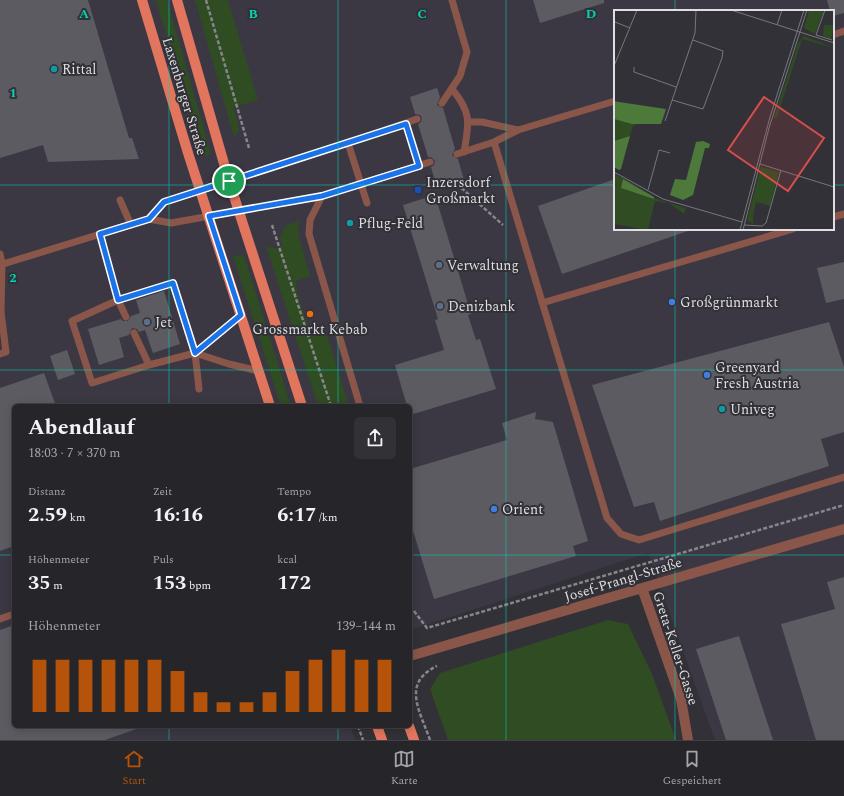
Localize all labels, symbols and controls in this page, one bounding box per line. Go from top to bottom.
text: A [79,4,89,24]
text: B [248,4,258,24]
text: C [417,4,427,24]
text: D [586,4,596,24]
inset map [614,10,834,230]
street label: Laxenburger Straße [157,35,212,158]
place label: Rittal [62,59,96,80]
marker: Rittal [49,64,59,74]
text: 1 [9,83,17,103]
pin [212,164,246,198]
icon: arrive [218,170,240,192]
place label: Inzersdorf Großmarkt [426,172,495,209]
marker: Inzersdorf Großmarkt [413,185,423,195]
place label: Pflug-Feld [358,213,423,234]
marker: Pflug-Feld [345,218,355,228]
place label: Verwaltung [447,255,519,276]
marker: Verwaltung [434,260,444,270]
text: 2 [9,268,17,288]
place label: Großgrünmarkt [680,292,778,313]
place label: Denizbank [448,296,516,317]
marker: Großgrünmarkt [667,297,677,307]
marker: Denizbank [435,301,445,311]
marker: Grossmarkt Kebab [305,309,315,319]
place label: Jet [155,312,172,333]
marker: Jet [142,317,152,327]
place label: Grossmarkt Kebab [252,319,368,340]
place label: Greenyard Fresh Austria [715,357,799,394]
marker: Greenyard Fresh Austria [702,370,712,380]
place label: Univeg [730,399,775,420]
marker: Univeg [717,404,727,414]
text: Abendlauf [28,411,135,444]
button: share [354,417,396,459]
text: 18:03 · 7 × 370 m [28,443,120,463]
text: Distanz [28,483,66,500]
text: Zeit [153,483,172,500]
text: Tempo [277,483,311,500]
place label: Orient [502,499,543,520]
text: 2.59 [28,500,67,530]
text: 16:16 [153,500,203,530]
text: 6:17 [277,500,316,530]
marker: Orient [489,504,499,514]
text: km [67,509,85,526]
text: /km [316,509,337,526]
text: Höhenmeter [28,551,89,568]
text: Puls [153,551,174,568]
text: kcal [277,551,297,568]
street label: Josef-Prangl-Straße [562,552,685,607]
text: 35 [28,568,50,598]
text: 153 [153,568,186,598]
text: 172 [277,568,311,598]
text: m [50,577,63,594]
text: bpm [186,577,211,594]
street label: Greta-Keller-Gasse [647,589,704,708]
text: Höhenmeter [28,616,101,636]
text: 139–144 m [336,616,396,636]
tab: Start [123,748,146,789]
tab: Karte [391,748,418,789]
tab: Gespeichert [663,748,722,789]

